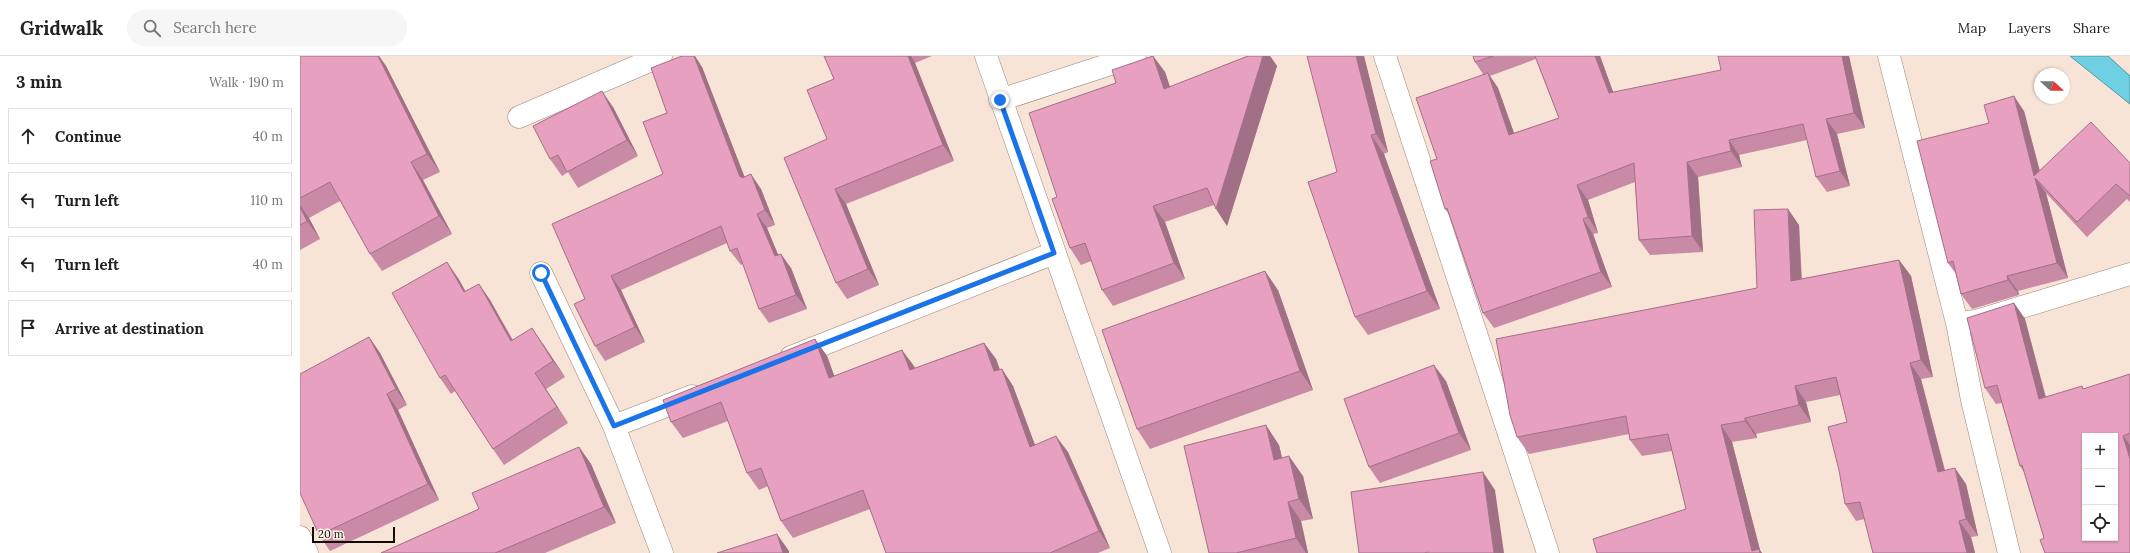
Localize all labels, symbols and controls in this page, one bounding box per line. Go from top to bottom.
search box [127,10,407,46]
text: Gridwalk [20,16,103,40]
icon: search [141,17,163,39]
text: Search here [173,18,257,37]
text: Map [1958,19,1986,37]
text: Layers [2008,19,2051,37]
text: Share [2073,19,2110,37]
north arrow [2034,68,2070,104]
text: 3 min [16,71,62,93]
text: Walk · 190 m [209,74,284,91]
route end [991,91,1009,109]
icon: ahead [17,125,39,147]
text: Continue [55,127,121,146]
text: 40 m [253,128,283,145]
icon: left [17,189,39,211]
text: Turn left [55,191,119,210]
text: 110 m [250,192,283,209]
icon: left [17,253,39,275]
text: Turn left [55,255,119,274]
text: 40 m [253,256,283,273]
route start [532,264,550,282]
icon: arrive [17,317,39,339]
text: Arrive at destination [55,319,204,338]
map controls [2082,433,2118,541]
button: + [2082,433,2118,469]
button: − [2082,469,2118,505]
button: locate [2082,505,2118,541]
scale bar [312,525,395,544]
text: 20 m [318,527,343,541]

